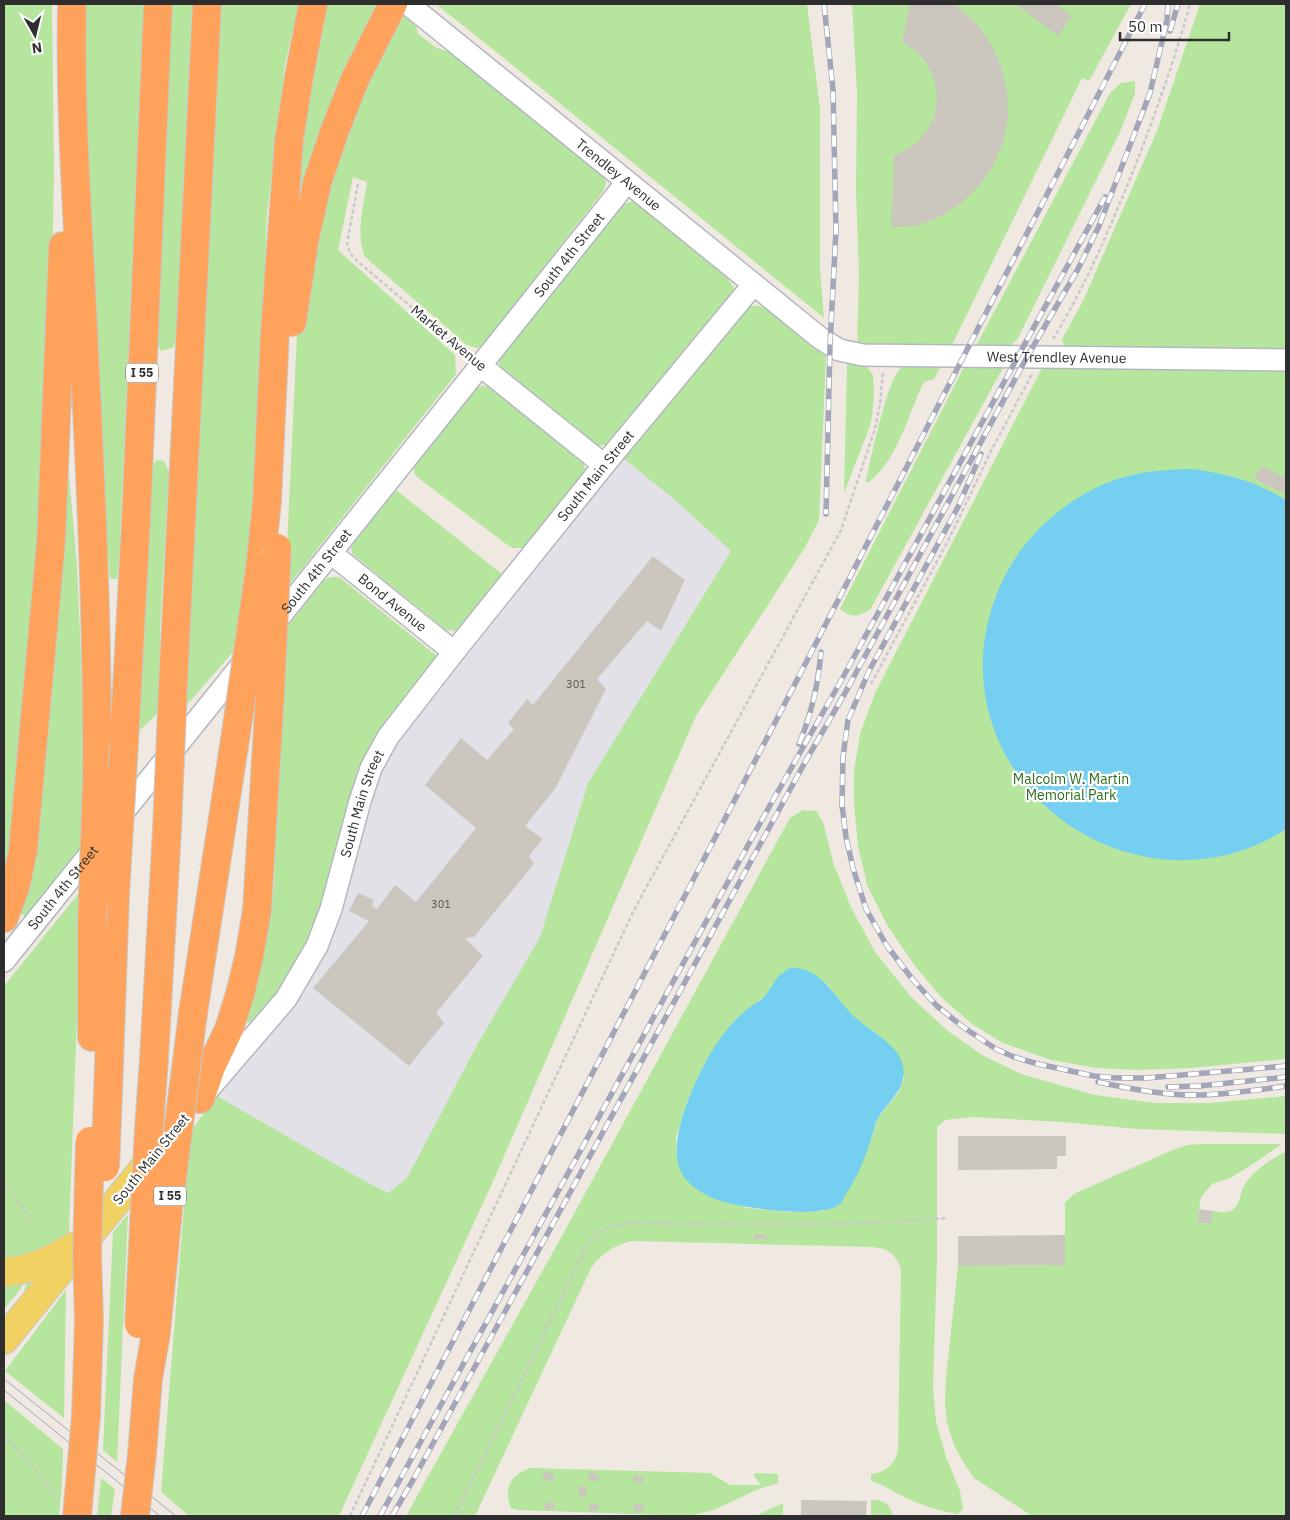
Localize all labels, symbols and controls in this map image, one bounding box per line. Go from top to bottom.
north arrow [10,10,60,60]
scale bar [1120,10,1229,42]
text: 50 m [1128,17,1163,36]
text: N [31,38,43,57]
street label: Trendley Avenue [572,135,665,215]
street label: South 4th Street [530,209,608,301]
street label: Market Avenue [407,301,491,375]
street label: West Trendley Avenue [987,347,1127,367]
road number: I 55 [126,363,158,382]
street label: South Main Street [553,426,638,525]
street label: South 4th Street [277,525,355,617]
street label: Bond Avenue [355,569,431,636]
house number: 301 [566,677,586,691]
street label: South Main Street [336,747,388,859]
park label: Malcolm W. Martin Memorial Park [1013,770,1129,804]
street label: South 4th Street [24,842,102,934]
house number: 301 [431,897,451,911]
street label: South Main Street [109,1110,193,1208]
road number: I 55 [154,1186,186,1206]

